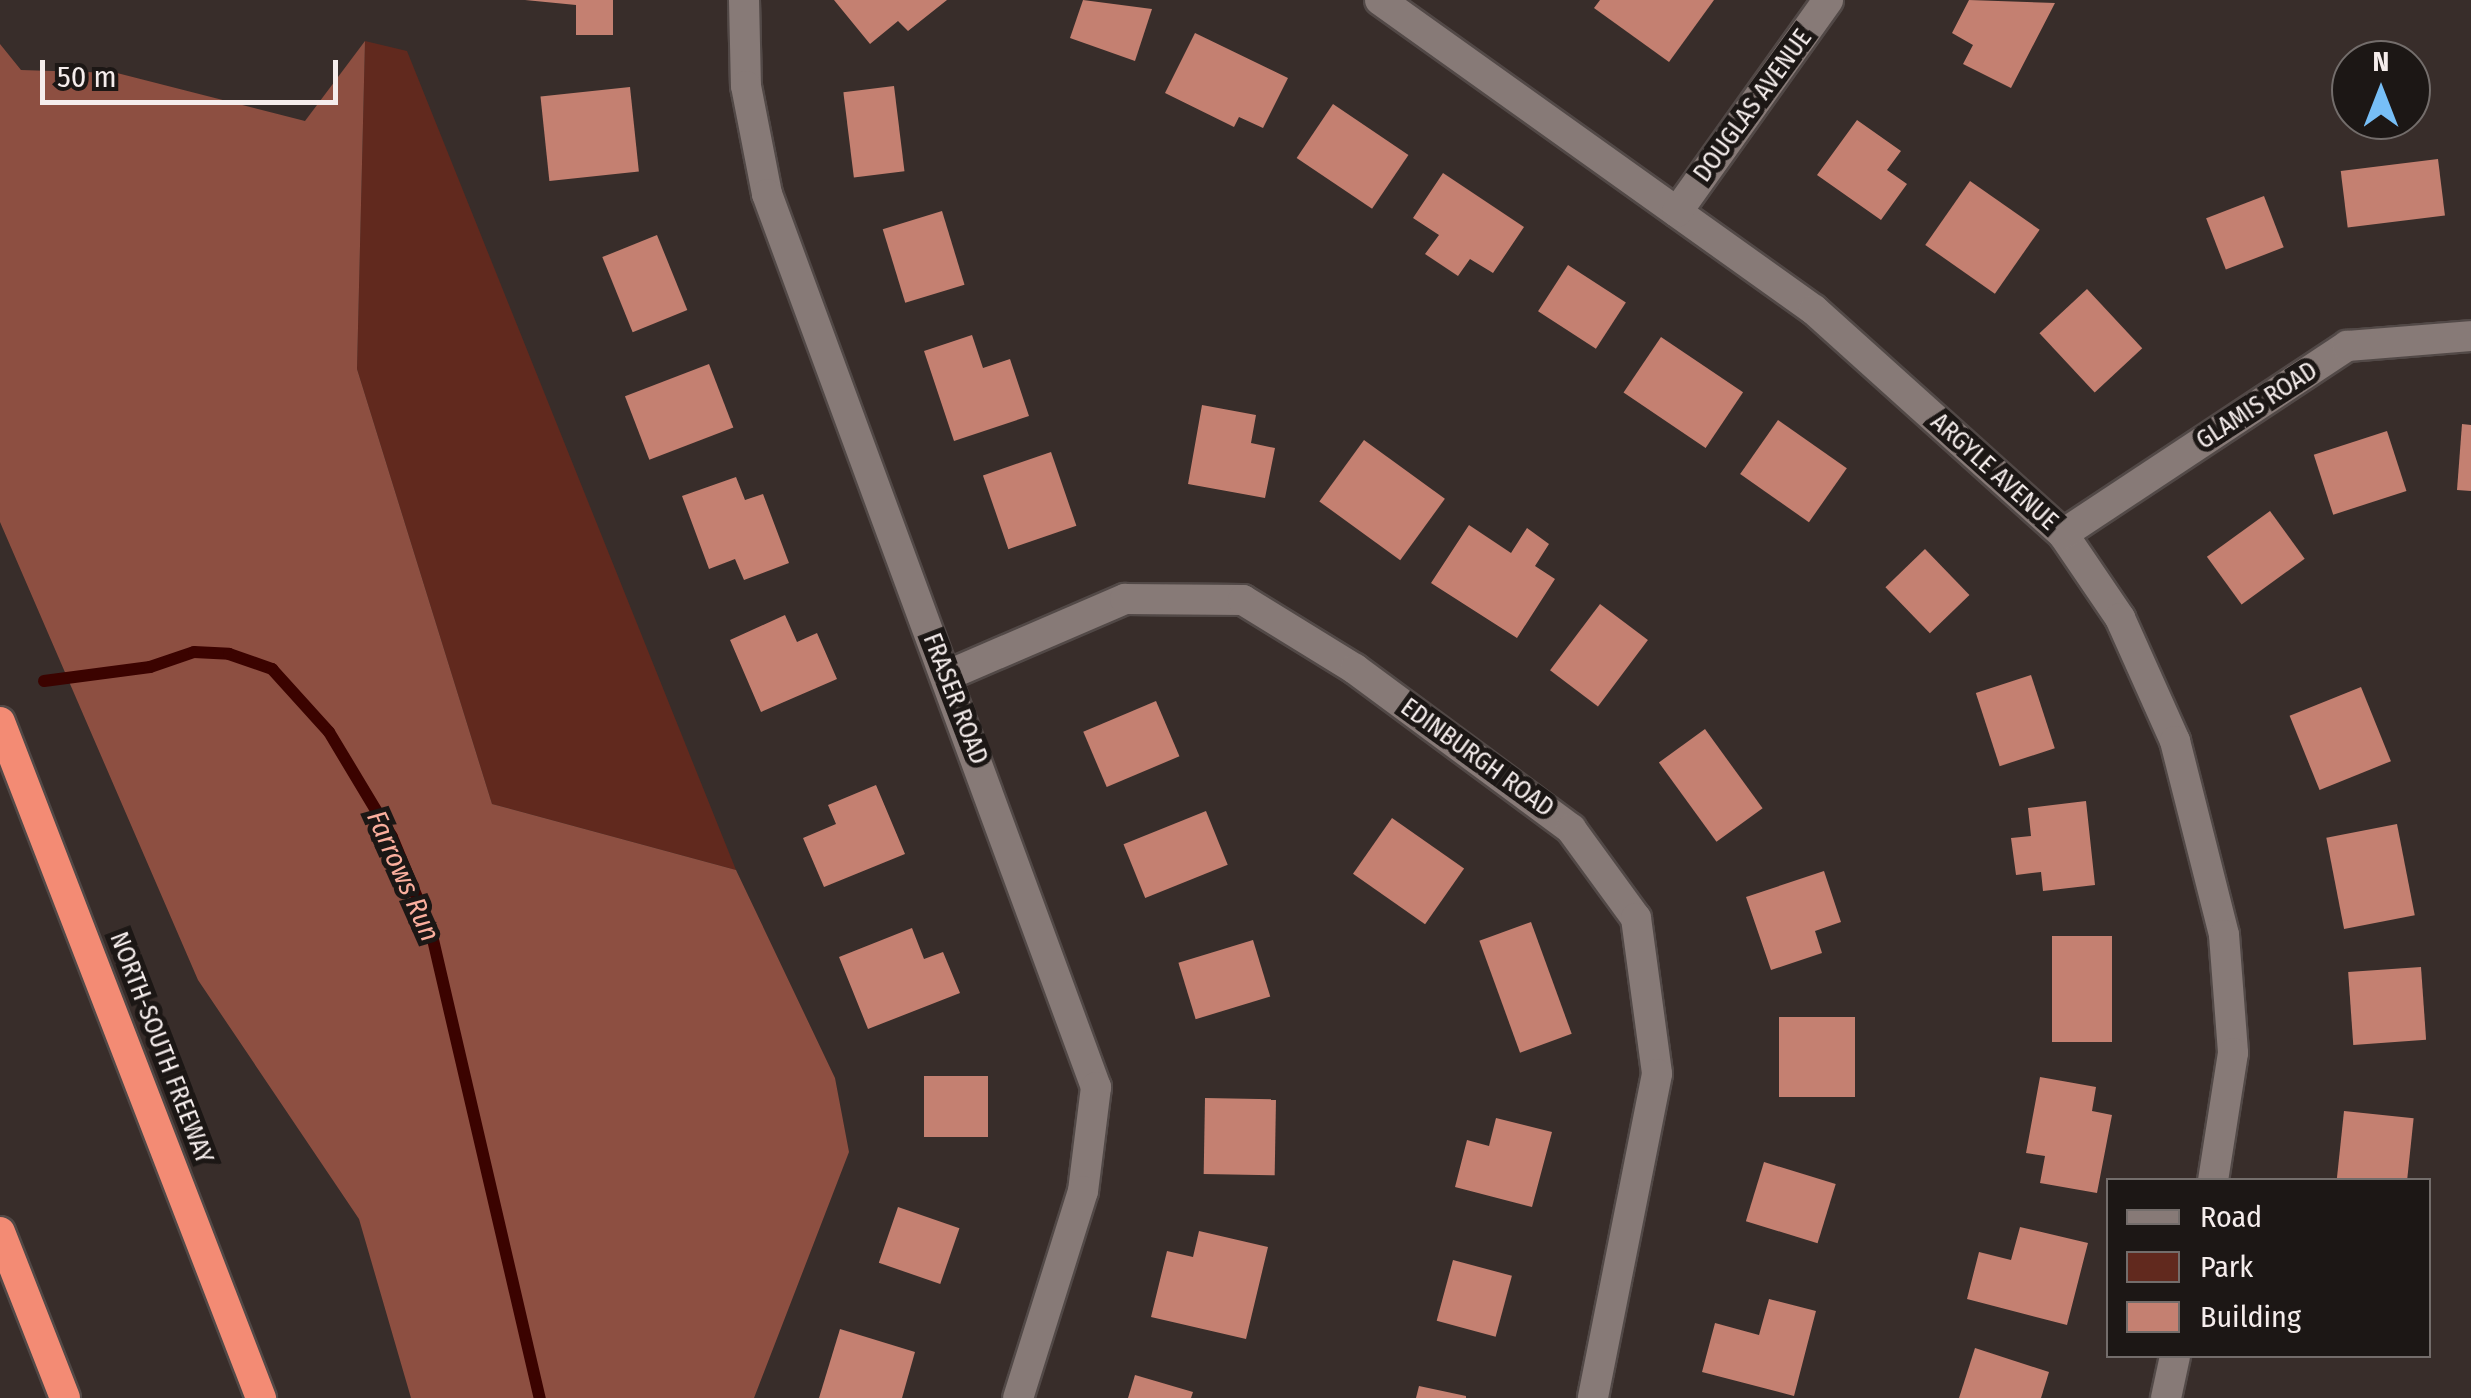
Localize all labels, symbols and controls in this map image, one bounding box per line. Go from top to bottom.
street label: DOUGLAS AVENUE [1688,24,1818,188]
scale bar [45,40,342,102]
north arrow [2331,40,2431,140]
text: N [2373,45,2389,78]
text: 50 m [57,59,117,95]
street label: GLAMIS ROAD [2191,356,2323,456]
street label: ARGYLE AVENUE [1924,407,2064,537]
street label: FRASER ROAD [916,629,994,769]
street label: EDINBURGH ROAD [1395,692,1559,824]
water label: Farrows Run [359,805,447,947]
street label: NORTH-SOUTH FREEWAY [103,928,219,1168]
legend [2106,1178,2431,1358]
text: Road [2200,1199,2262,1235]
text: Park [2200,1249,2253,1285]
text: Building [2200,1299,2301,1335]

